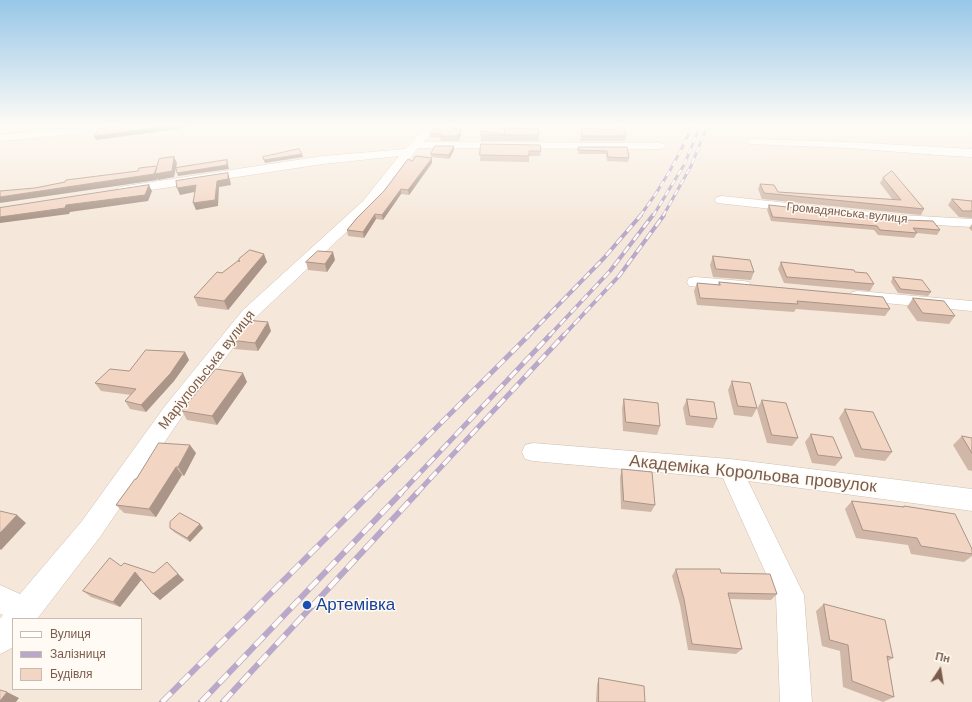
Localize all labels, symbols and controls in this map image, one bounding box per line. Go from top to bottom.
street label: Громадянська вулиця [786,199,908,227]
street label: Маріупольська вулиця [155,307,259,433]
street label: Академіка Корольова провулок [628,451,878,497]
place label: Артемівка [316,595,395,615]
marker: Артемівка [301,599,313,611]
legend [12,618,142,690]
text: Вулиця [50,627,91,641]
text: Залізниця [50,647,106,661]
north arrow [920,650,960,690]
text: Пн [934,650,951,666]
text: Будівля [50,667,92,681]

